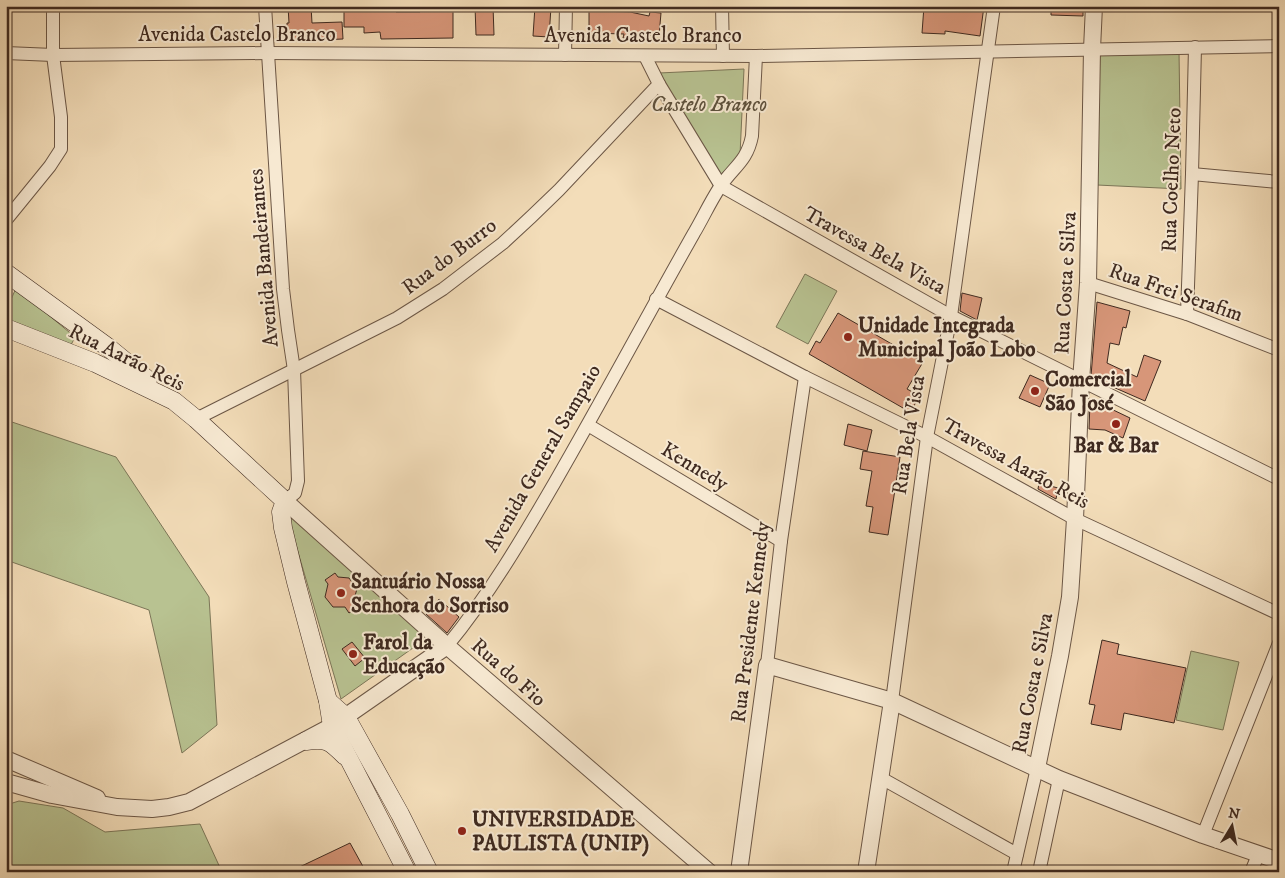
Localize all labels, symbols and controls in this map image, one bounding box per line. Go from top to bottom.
street label: Avenida Castelo Branco [138,22,336,48]
street label: Avenida Castelo Branco [544,23,742,49]
park label: Castelo Branco [651,92,767,118]
street label: Rua Coelho Neto [1156,107,1188,253]
street label: Avenida Bandeirantes [243,168,285,348]
street label: Travessa Bela Vista [799,201,950,301]
street label: Rua Costa e Silva [1049,211,1083,355]
street label: Rua do Burro [397,213,502,301]
street label: Rua Frei Serafim [1105,258,1246,328]
place label: Unidade Integrada Municipal João Lobo [858,313,1035,363]
street label: Rua Aarão Reis [64,319,189,397]
marker: Unidade Integrada Municipal João Lobo [842,331,854,343]
street label: Avenida General Sampaio [478,360,607,557]
place label: Comercial São José [1045,367,1132,417]
street label: Rua Bela Vista [887,374,931,497]
marker: Comercial São José [1029,385,1041,397]
street label: Travessa Aarão Reis [937,413,1094,515]
marker: Bar & Bar [1110,418,1122,430]
place label: Bar & Bar [1073,433,1160,459]
street label: Kennedy [656,437,734,498]
street label: Rua Presidente Kennedy [726,519,776,724]
place label: Santuário Nossa Senhora do Sorriso [351,569,509,619]
marker: Santuário Nossa Senhora do Sorriso [335,587,347,599]
street label: Rua Costa e Silva [1007,611,1059,756]
place label: Farol da Educação [363,630,445,680]
street label: Rua do Fio [465,633,551,712]
marker: Farol da Educação [347,648,359,660]
north arrow [1208,800,1258,850]
text: N [1227,804,1242,824]
place label: UNIVERSIDADE PAULISTA (UNIP) [472,807,649,857]
marker: UNIVERSIDADE PAULISTA (UNIP) [456,825,468,837]

